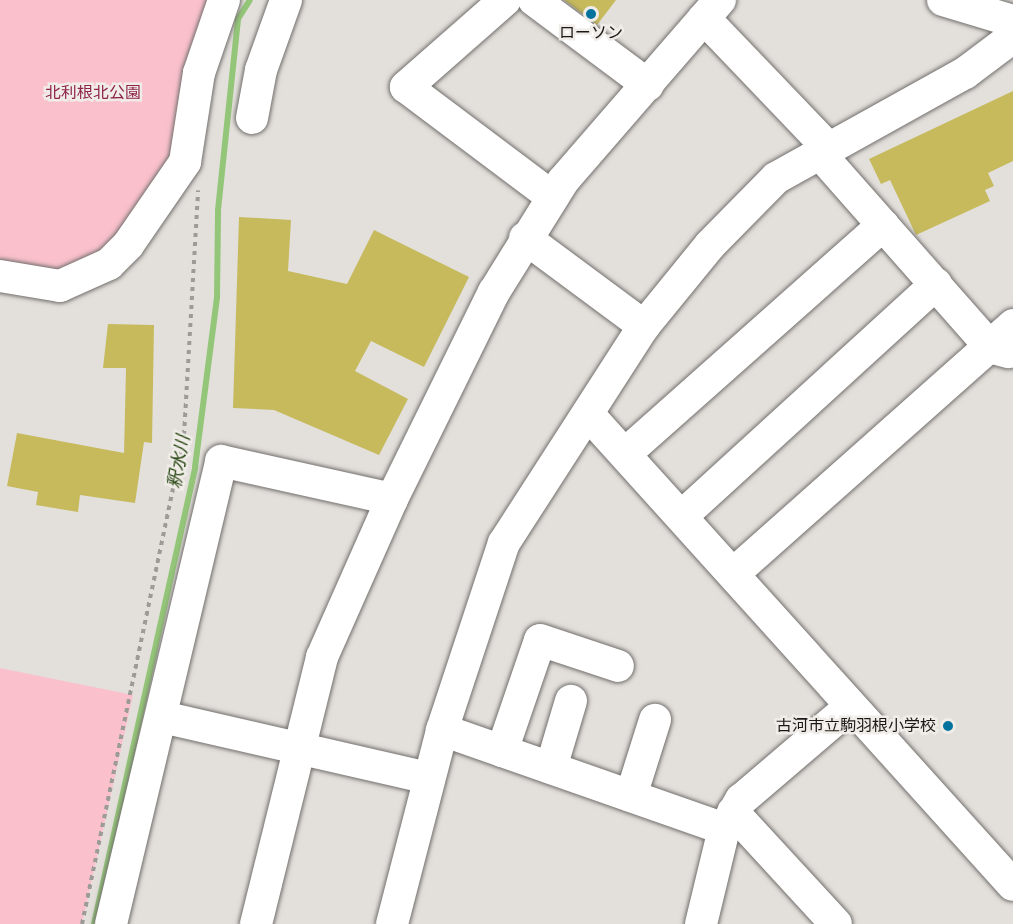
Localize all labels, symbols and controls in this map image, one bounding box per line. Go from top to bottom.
marker: ローソン [584,7,598,21]
place label: ローソン [559,23,623,43]
park label: 北利根北公園 [45,83,141,103]
water label: 釈水川 [164,434,194,490]
place label: 古河市立駒羽根小学校 [776,716,936,736]
marker: 古河市立駒羽根小学校 [941,719,955,733]

